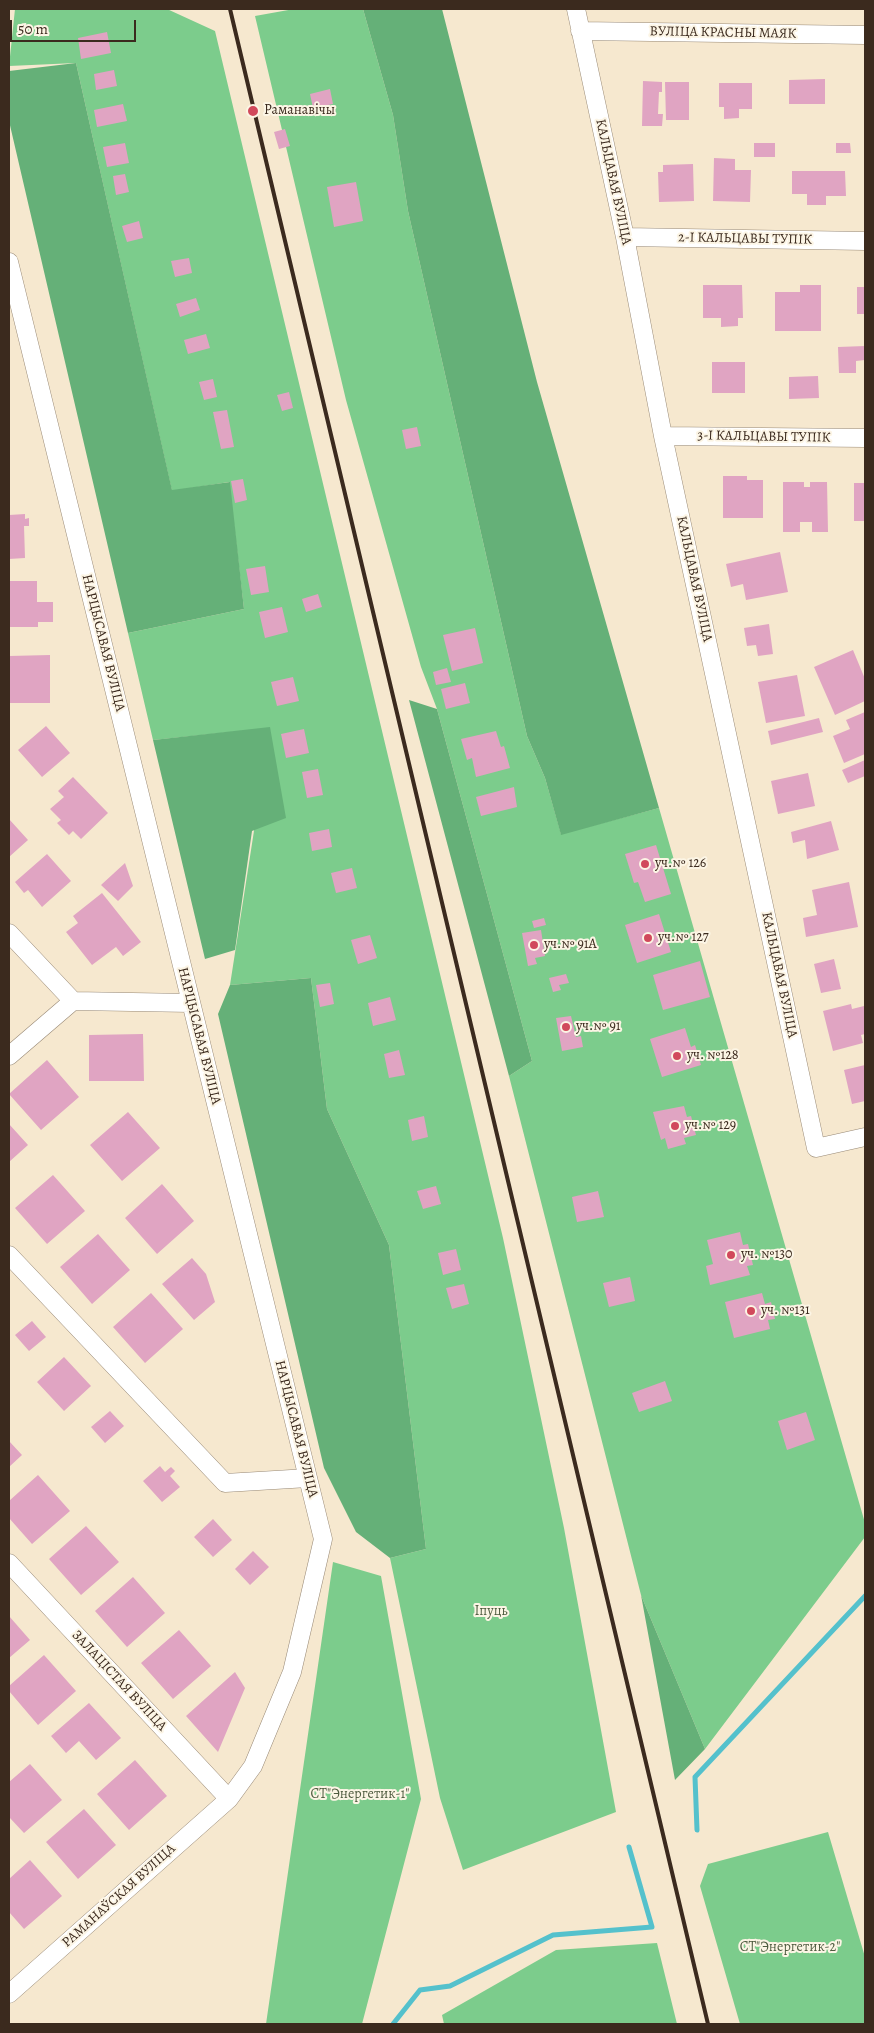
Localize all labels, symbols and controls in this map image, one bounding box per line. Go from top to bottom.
scale bar [12,10,139,42]
text: 50 m [18,19,48,39]
street label: ВУЛІЦА КРАСНЫ МАЯК [649,23,797,43]
place label: Раманавічы [264,103,335,119]
marker: Раманавічы [246,104,260,118]
street label: КАЛЬЦАВАЯ ВУЛІЦА [591,118,635,246]
street label: 2-І КАЛЬЦАВЫ ТУПІК [678,229,812,249]
street label: 3-І КАЛЬЦАВЫ ТУПІК [697,427,831,447]
street label: КАЛЬЦАВАЯ ВУЛІЦА [672,515,716,643]
street label: НАРЦЫСАВАЯ ВУЛІЦА [78,573,128,713]
place label: уч.№ 126 [655,856,706,872]
marker: уч.№ 126 [639,858,651,870]
street label: КАЛЬЦАВАЯ ВУЛІЦА [757,911,801,1039]
place label: уч.№ 127 [658,930,709,946]
marker: уч.№ 127 [642,932,654,944]
place label: уч.№ 91А [544,937,597,953]
marker: уч.№ 91А [528,939,540,951]
street label: НАРЦЫСАВАЯ ВУЛІЦА [174,966,224,1106]
place label: уч.№ 91 [576,1019,621,1035]
marker: уч.№ 91 [560,1021,572,1033]
place label: уч. №128 [687,1048,739,1064]
marker: уч. №128 [671,1050,683,1062]
place label: уч.№ 129 [685,1118,736,1134]
marker: уч.№ 129 [669,1120,681,1132]
place label: уч. №130 [741,1247,792,1263]
marker: уч. №130 [725,1249,737,1261]
place label: уч. №131 [761,1303,810,1319]
marker: уч. №131 [745,1305,757,1317]
street label: НАРЦЫСАВАЯ ВУЛІЦА [271,1359,321,1499]
park label: Іпуць [474,1604,508,1620]
street label: ЗАЛАЦІСТАЯ ВУЛІЦА [68,1627,170,1735]
park label: СТ"Энергетик-1" [311,1787,409,1803]
street label: РАМАНАЎСКАЯ ВУЛІЦА [59,1841,179,1951]
park label: СТ"Энергетик-2" [740,1940,840,1956]

